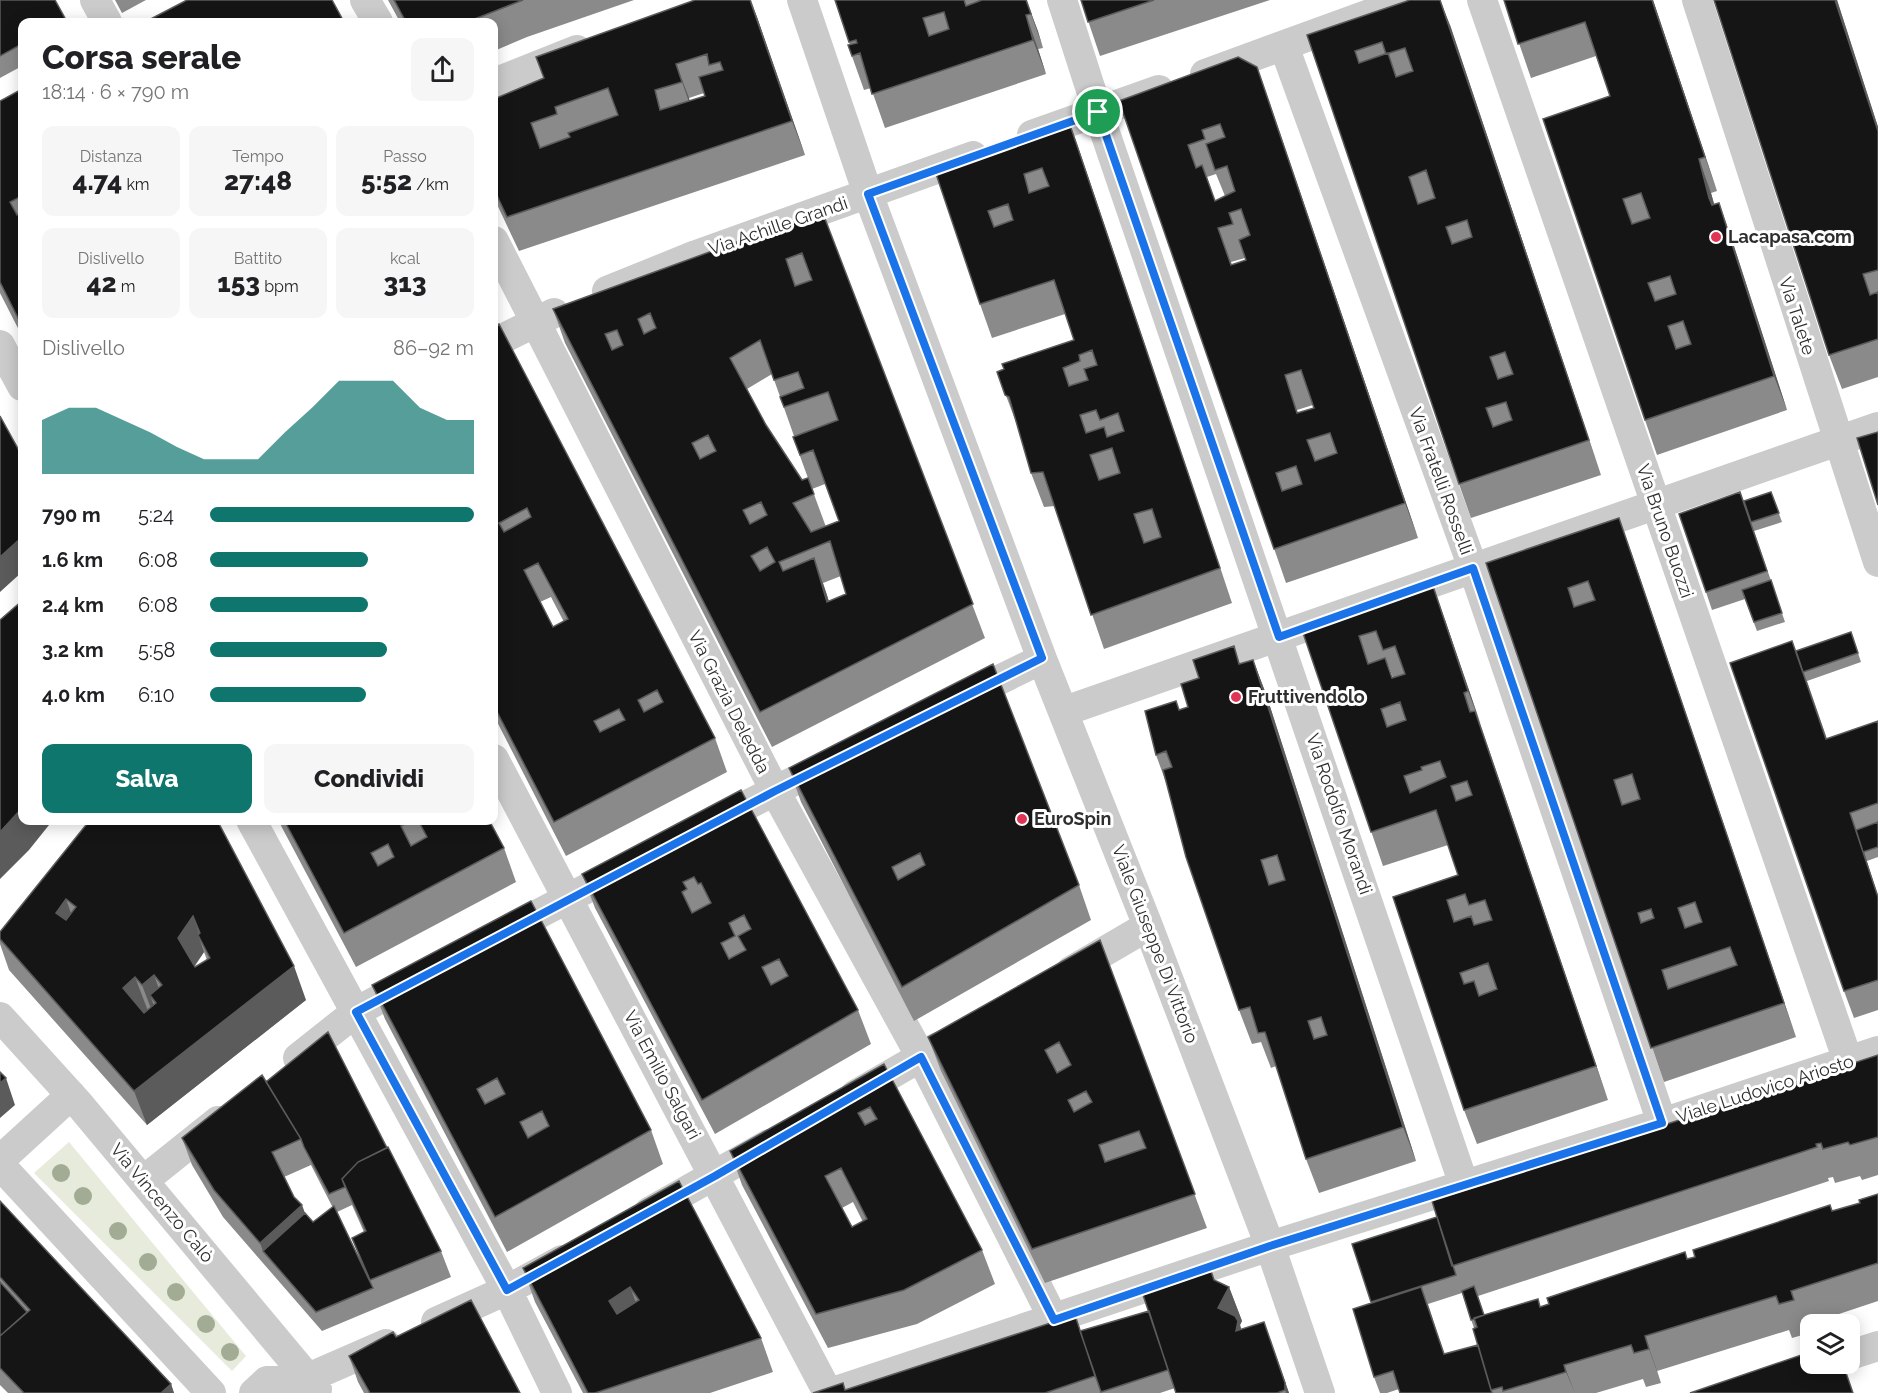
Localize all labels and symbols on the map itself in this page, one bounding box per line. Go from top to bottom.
pin [1072,86,1123,137]
street label: Via Achille Grandi [706,192,850,259]
place label: Lacapasa.com [1728,226,1852,247]
marker: Lacapasa.com [1709,230,1723,244]
street label: Via Talete [1775,274,1820,358]
street label: Via Fratelli Rosselli [1405,404,1478,557]
street label: Via Bruno Buozzi [1633,461,1698,601]
street label: Via Grazia Deledda [684,627,775,777]
place label: Fruttivendolo [1248,686,1365,707]
marker: Fruttivendolo [1229,690,1243,704]
street label: Via Rodolfo Morandi [1302,731,1377,897]
place label: EuroSpin [1034,808,1111,829]
marker: EuroSpin [1015,812,1029,826]
street label: Viale Giuseppe Di Vittorio [1108,842,1203,1046]
street label: Via Emilio Salgari [620,1007,705,1143]
street label: Viale Ludovico Ariosto [1674,1050,1856,1127]
street label: Via Vincenzo Calò [106,1139,219,1267]

